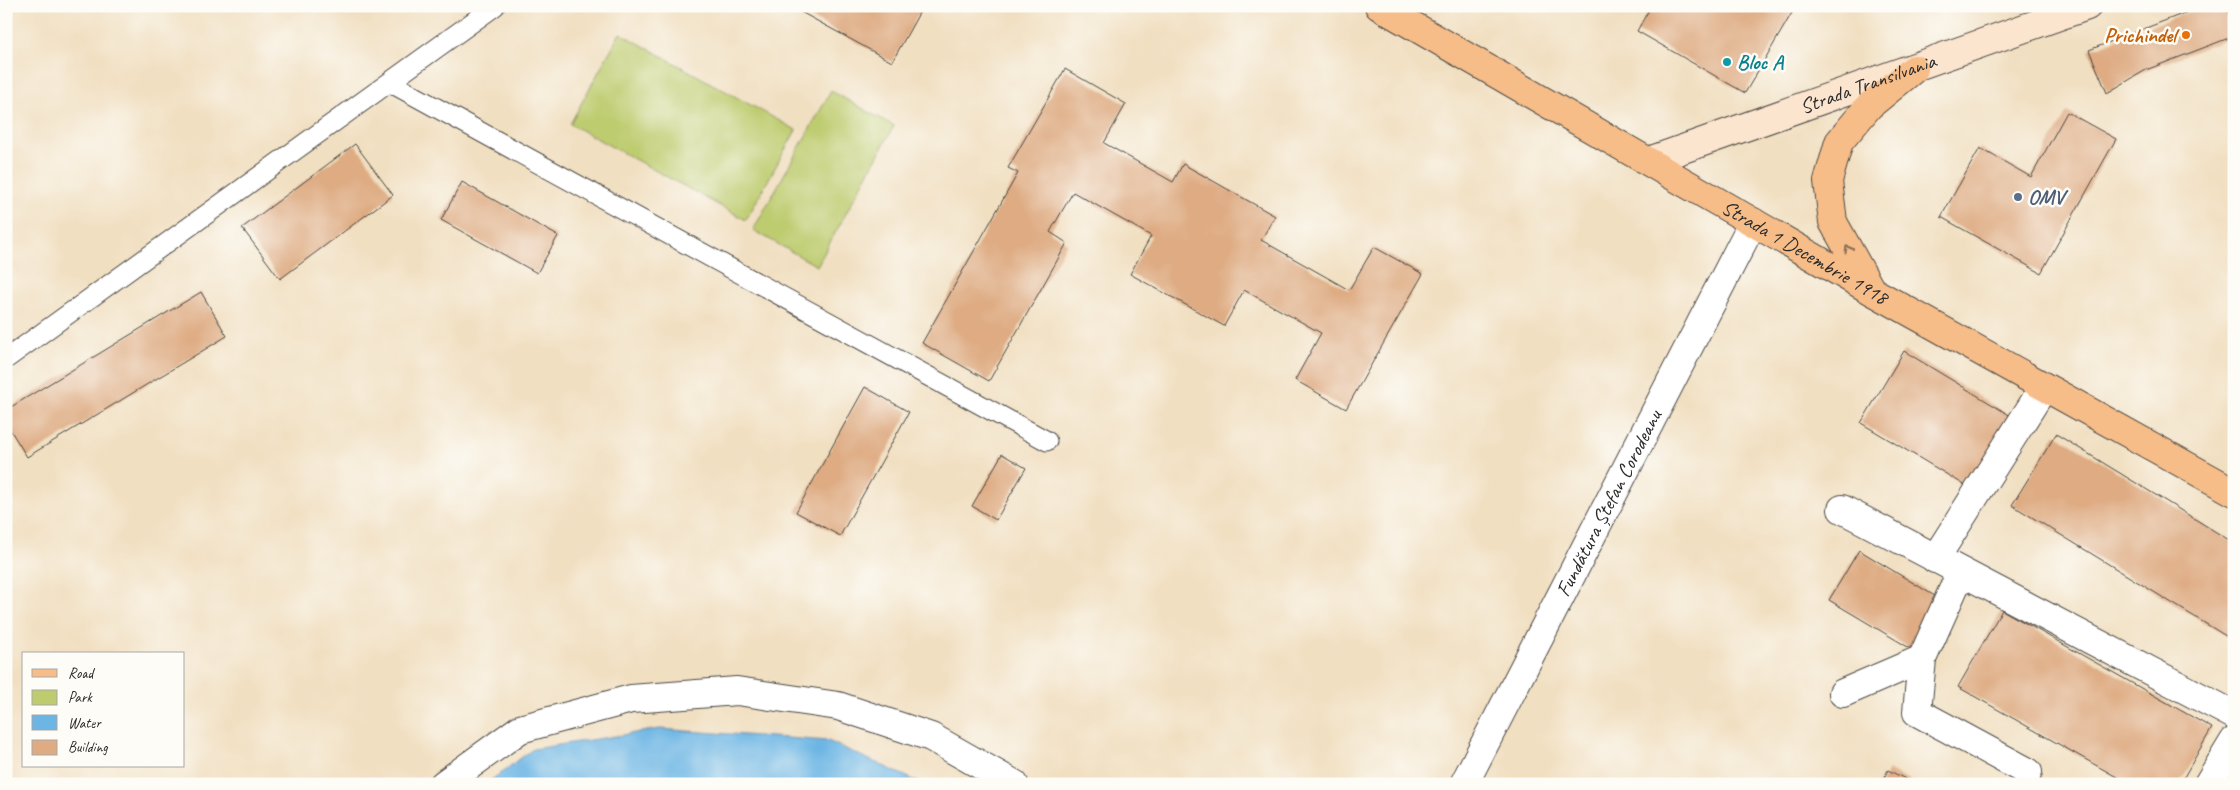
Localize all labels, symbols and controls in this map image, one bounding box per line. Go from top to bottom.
place label: Prichindel [2104,22,2180,48]
marker: Prichindel [2180,29,2192,41]
street label: Strada Transilvania [1796,47,1941,120]
place label: Bloc A [1737,49,1784,75]
marker: Bloc A [1721,56,1733,68]
place label: OMV [2028,184,2069,210]
marker: OMV [2012,191,2024,203]
street label: Strada 1 Decembrie 1918 [1717,194,1895,311]
one-way arrow [1844,245,1854,254]
street label: Fundătura Ștefan Corodeanu [1550,404,1668,601]
legend [22,652,185,768]
text: Road [68,664,95,683]
text: Park [68,688,93,707]
text: Water [68,714,102,733]
text: Building [68,738,108,757]

